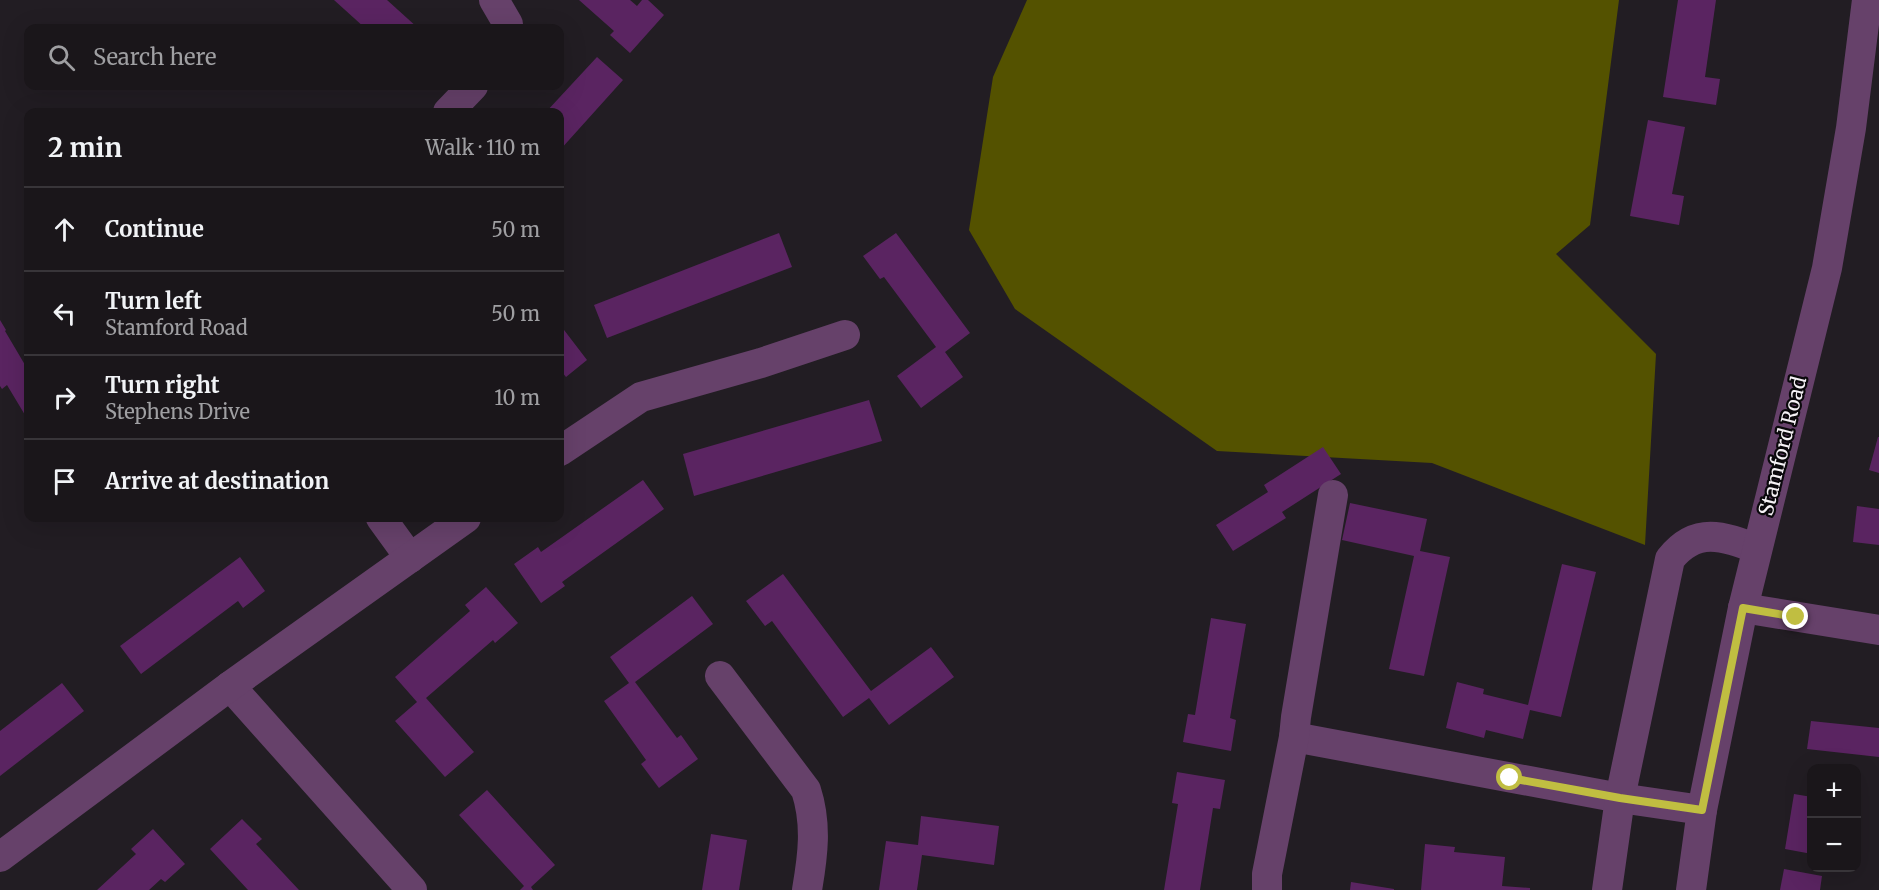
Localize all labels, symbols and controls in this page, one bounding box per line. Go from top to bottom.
search box [24,24,564,90]
icon: search [45,41,78,74]
text: Search here [93,43,216,71]
text: 2 min [48,131,122,164]
text: Walk · 110 m [425,135,540,160]
icon: ahead [48,213,81,246]
text: Continue [105,215,204,243]
text: 50 m [491,217,540,242]
text: Turn left [105,287,202,315]
icon: left [48,297,81,330]
text: 50 m [491,301,540,326]
text: Stamford Road [105,315,248,340]
text: Turn right [105,371,219,399]
street label: Stamford Road [1753,374,1811,518]
icon: right [48,381,81,414]
text: 10 m [494,385,540,410]
text: Stephens Drive [105,399,250,424]
icon: arrive [48,465,81,498]
text: Arrive at destination [105,467,329,495]
route end [1782,603,1808,629]
route start [1496,764,1522,790]
map controls [1807,764,1861,872]
button: + [1807,764,1861,818]
button: − [1807,818,1861,872]

